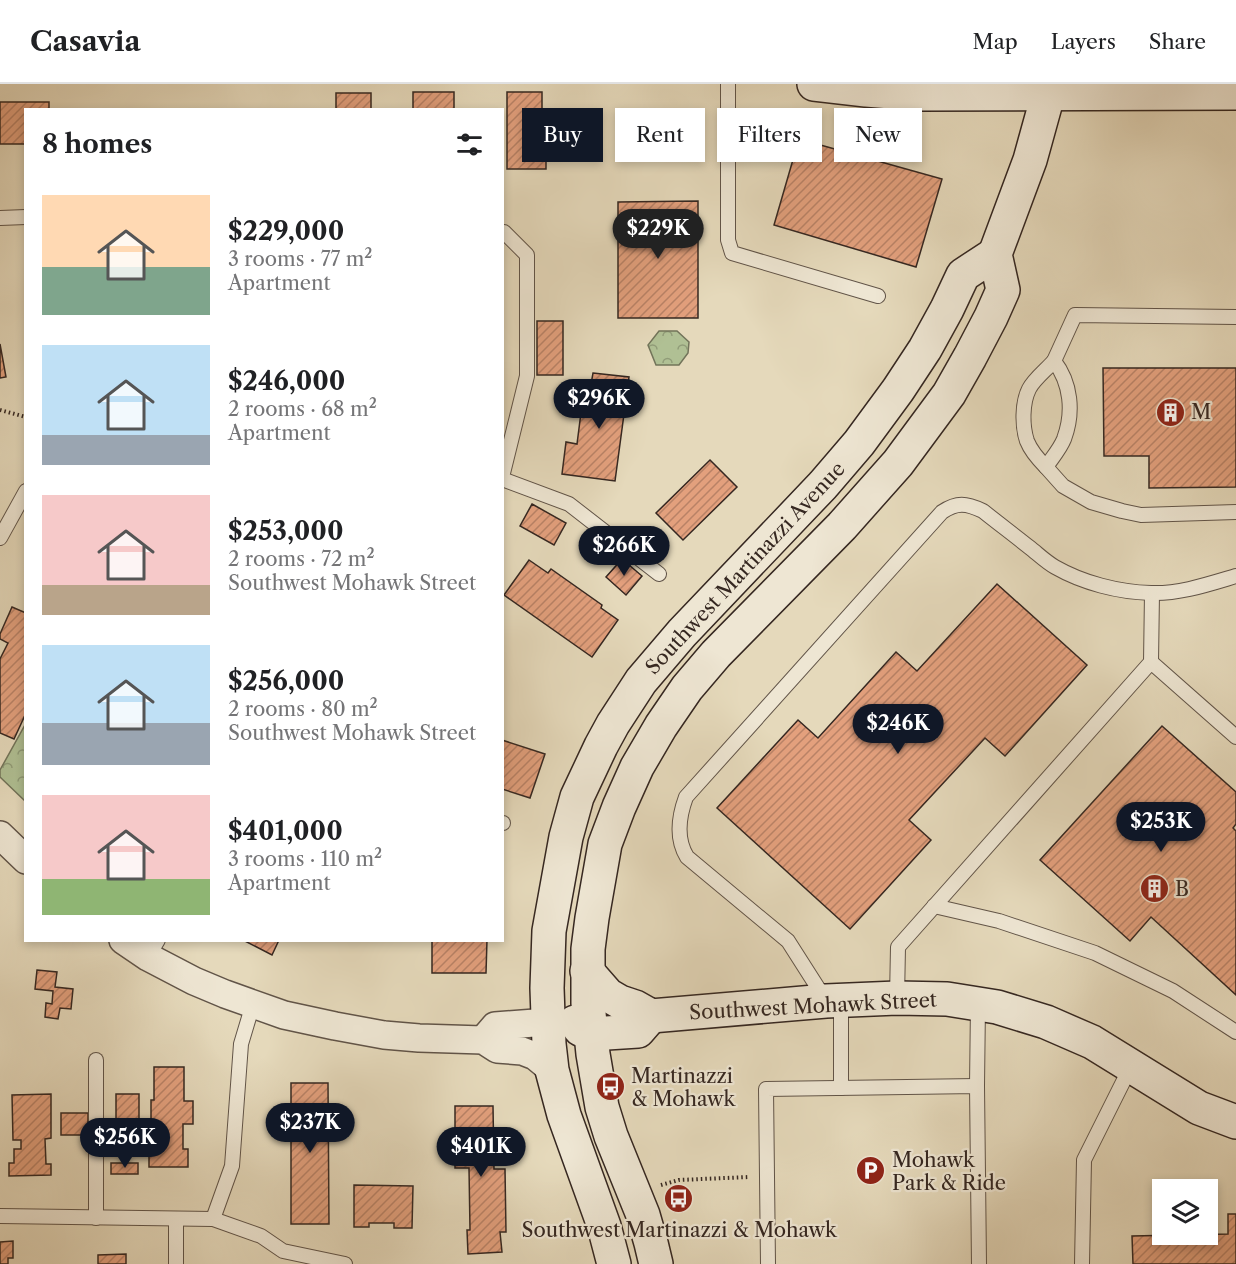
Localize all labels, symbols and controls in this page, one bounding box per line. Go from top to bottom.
text: Casavia [30,24,141,58]
text: Map [973,29,1018,54]
text: Layers [1051,29,1116,54]
text: Share [1149,29,1206,54]
chip: Buy [522,108,603,162]
chip: Rent [615,108,705,162]
chip: Filters [717,108,822,162]
chip: New [834,108,922,162]
text: 8 homes [42,128,152,160]
icon: filters [453,128,486,161]
pin: $229K [616,209,700,260]
text: $229,000 [228,215,344,247]
text: $229K [627,216,689,240]
icon: home [90,219,162,291]
text: 3 rooms · 77 m² [228,247,372,271]
text: Apartment [228,271,331,295]
text: $246,000 [228,365,345,397]
icon: home [90,369,162,441]
pin: $296K [557,379,641,430]
text: $296K [568,386,630,410]
building icon: M [1154,396,1186,428]
text: 2 rooms · 68 m² [228,397,377,421]
place label: M [1191,400,1211,424]
text: Apartment [228,421,331,445]
street label: Southwest Martinazzi Avenue [640,457,850,679]
text: $253,000 [228,515,343,547]
icon: home [90,519,162,591]
pin: $266K [582,526,666,577]
text: $266K [593,533,655,557]
text: 2 rooms · 72 m² [228,547,375,571]
text: Southwest Mohawk Street [228,571,476,595]
text: $256,000 [228,665,344,697]
icon: home [90,669,162,741]
text: 2 rooms · 80 m² [228,697,378,721]
pin: $246K [856,704,940,755]
text: $246K [867,711,929,735]
text: Southwest Mohawk Street [228,721,476,745]
pin: $253K [1119,802,1203,853]
text: $253K [1130,809,1192,833]
text: $401,000 [228,815,343,847]
icon: home [90,819,162,891]
text: 3 rooms · 110 m² [228,847,382,871]
text: Apartment [228,871,331,895]
building icon: B [1138,873,1170,905]
place label: B [1175,877,1189,901]
street label: Southwest Mohawk Street [689,988,937,1024]
place label: Martinazzi & Mohawk [631,1064,736,1111]
bus stop icon: Martinazzi & Mohawk [594,1071,626,1103]
pin: $237K [268,1103,352,1154]
text: $237K [280,1110,340,1134]
pin: $256K [83,1118,167,1169]
text: $256K [94,1125,156,1149]
pin: $401K [439,1127,523,1178]
text: $401K [451,1134,511,1158]
place label: Mohawk Park & Ride [892,1148,1006,1195]
parking icon: Mohawk Park & Ride [855,1155,887,1187]
map controls [1152,1179,1218,1245]
button: layers [1152,1179,1218,1245]
bus stop icon: Southwest Martinazzi & Mohawk [663,1183,695,1215]
place label: Southwest Martinazzi & Mohawk [521,1218,838,1242]

